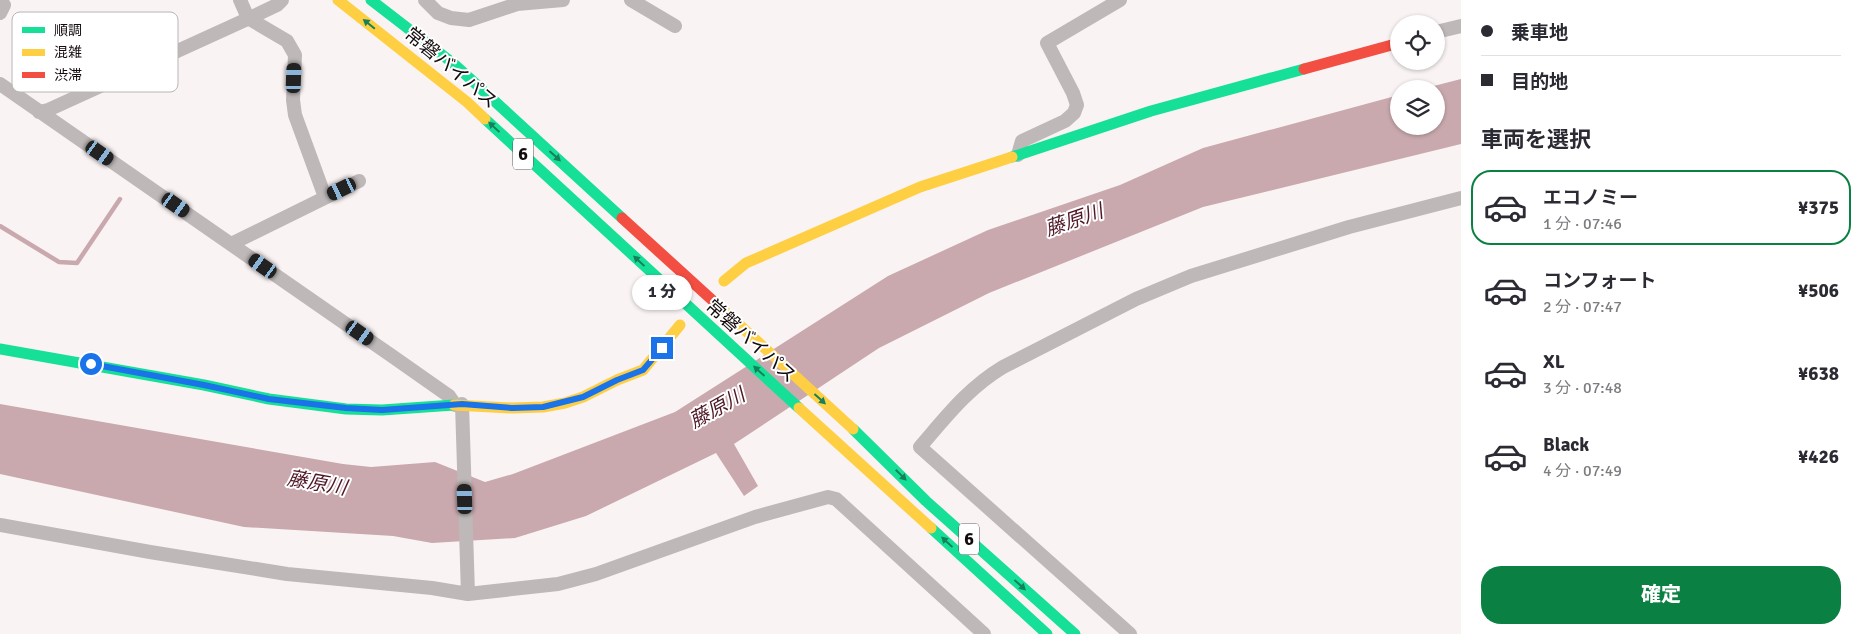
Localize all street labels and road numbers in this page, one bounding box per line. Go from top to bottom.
street label: 常磐バイパス [400,22,502,114]
road number: 6 [513,138,533,170]
street label: 常磐バイパス [701,294,801,388]
road number: 6 [959,524,979,554]

